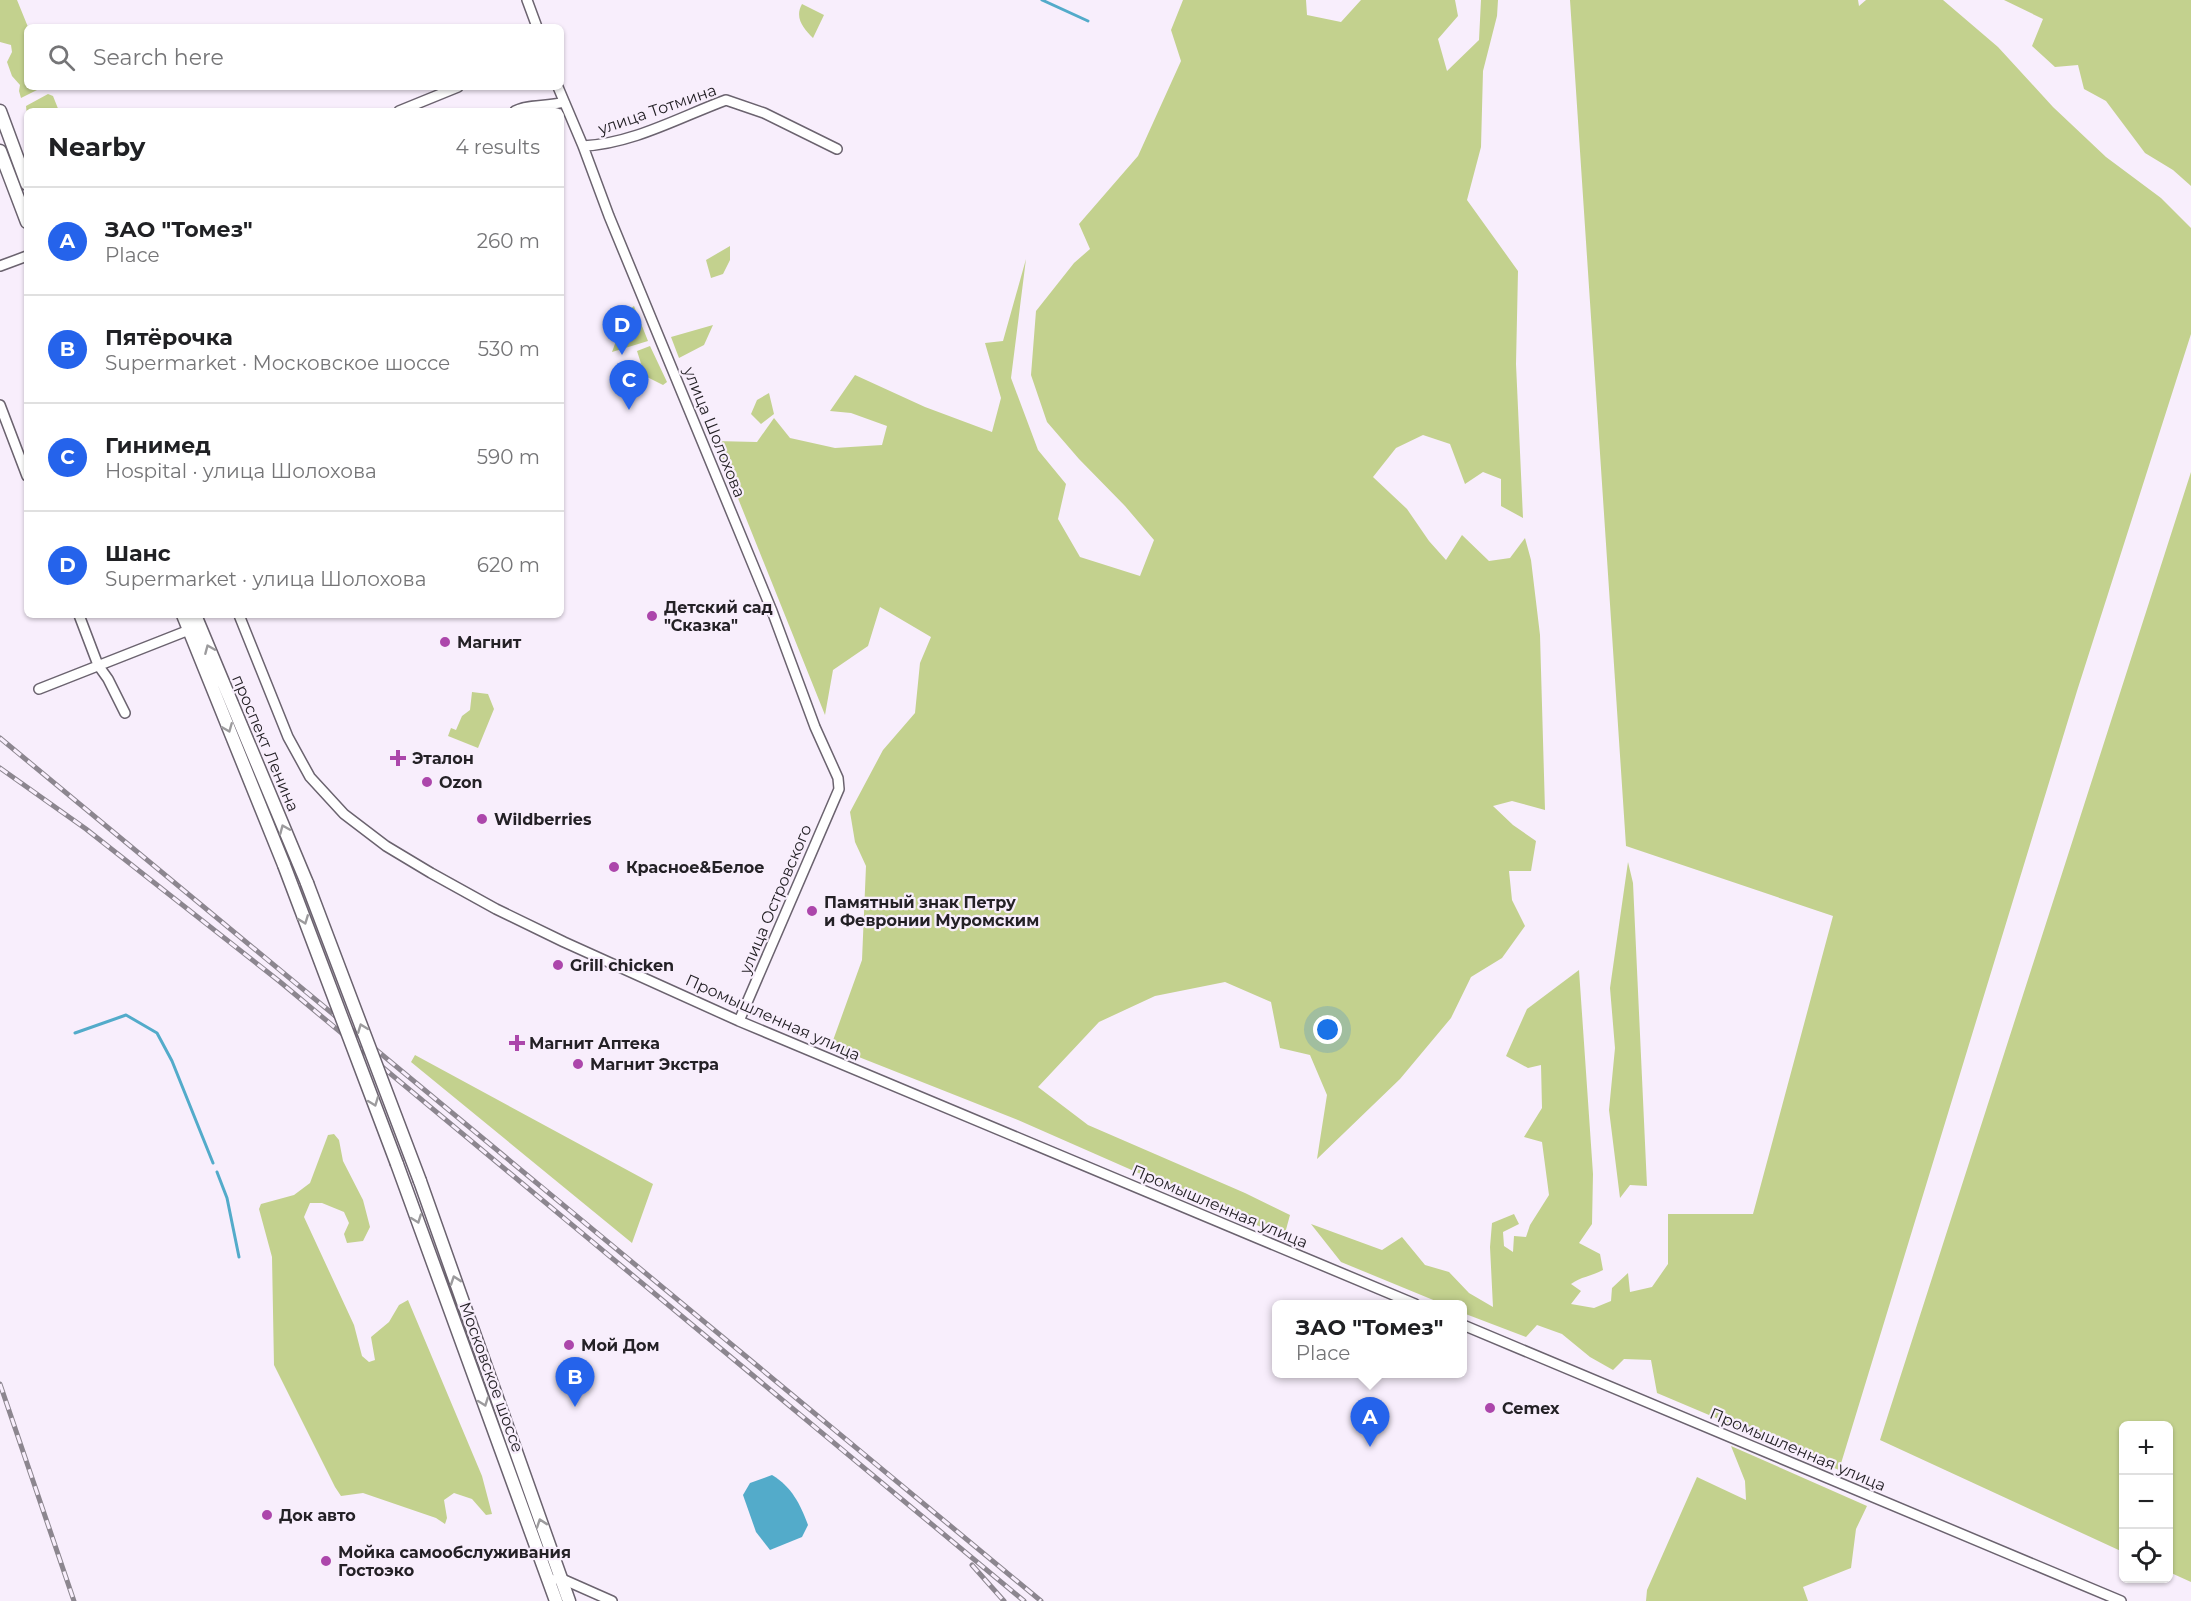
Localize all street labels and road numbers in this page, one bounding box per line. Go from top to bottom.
street label: улица Тотмина [595,80,719,139]
street label: улица Шолохова [679,363,749,500]
street label: проспект Ленина [228,672,303,815]
street label: улица Островского [735,822,816,978]
street label: Промышленная улица [683,970,863,1065]
street label: Промышленная улица [1129,1161,1311,1252]
street label: Московское шоссе [456,1299,528,1455]
street label: Промышленная улица [1707,1404,1889,1495]

